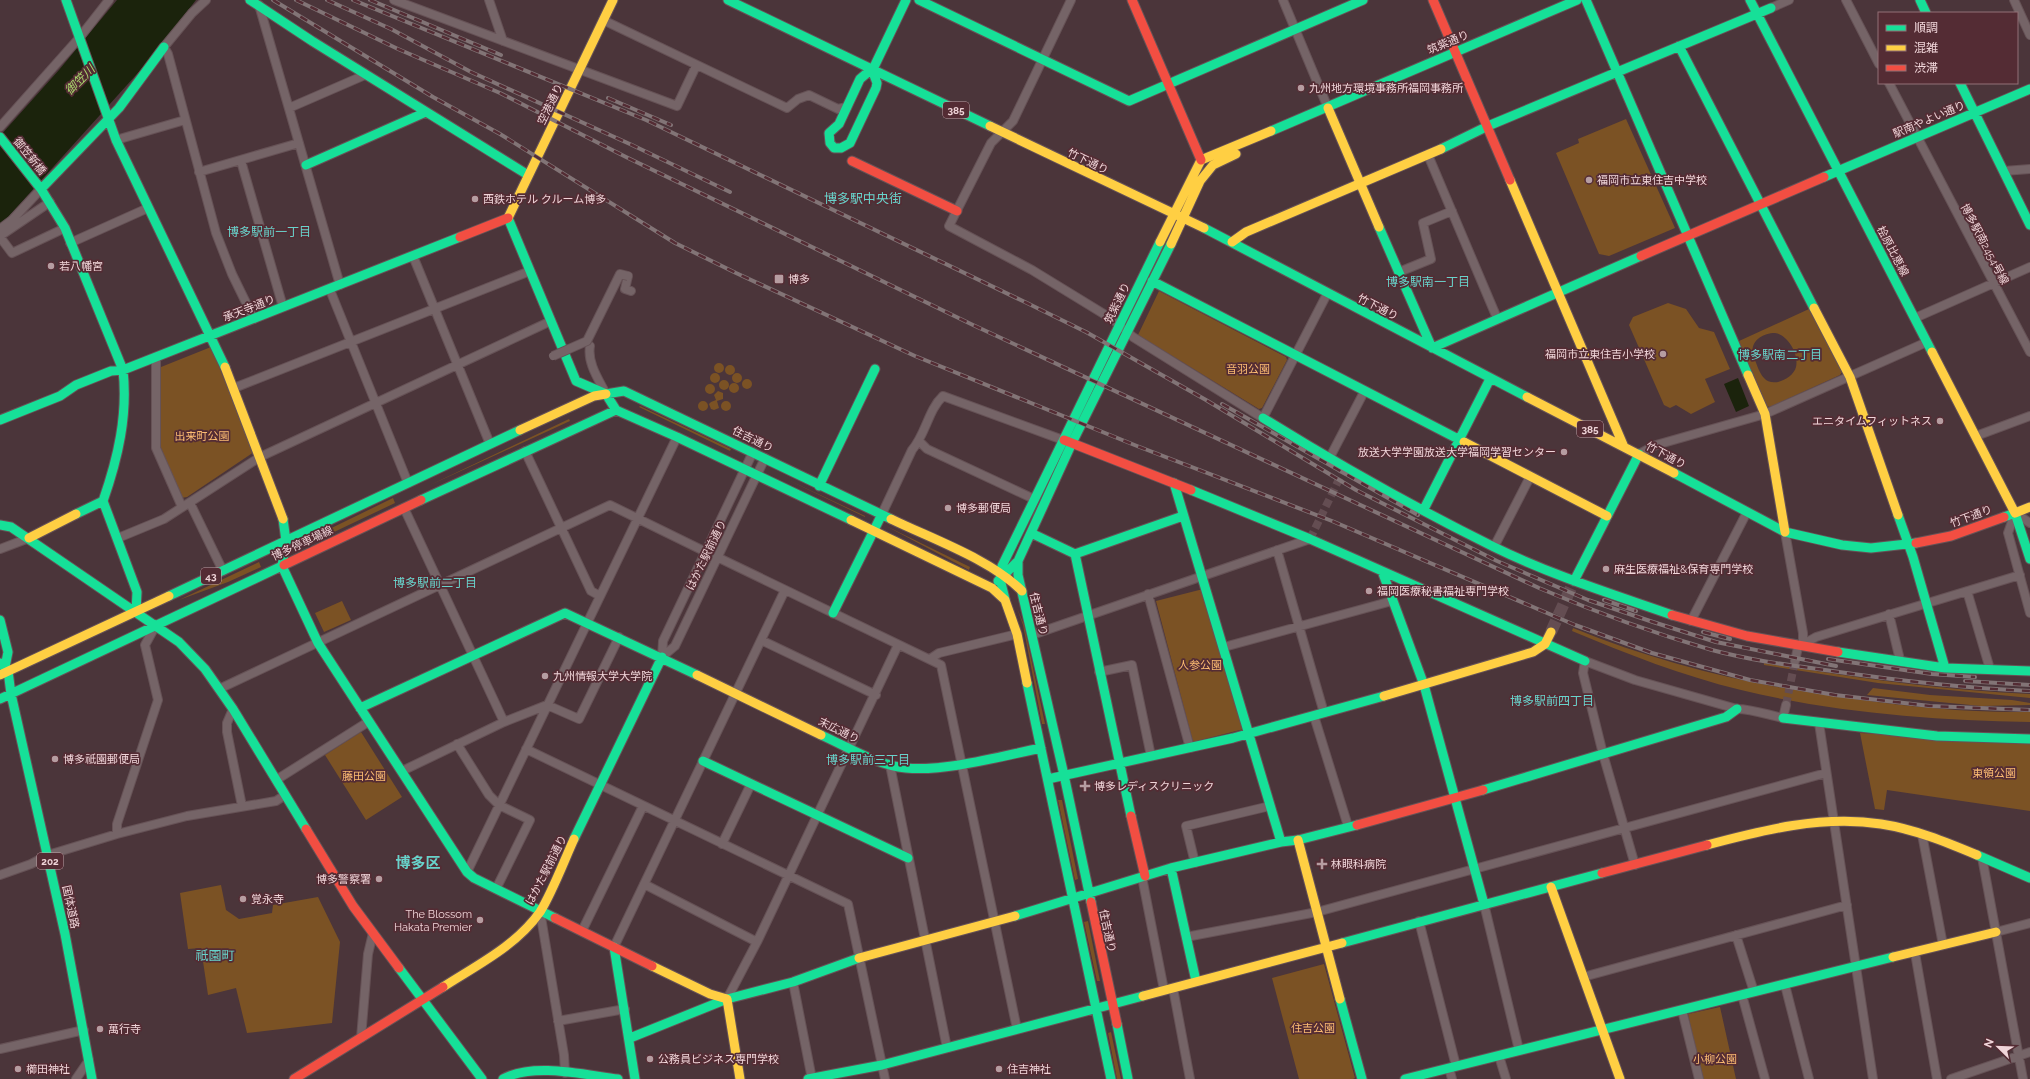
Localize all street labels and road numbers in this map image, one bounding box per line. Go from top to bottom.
street label: 筑紫通り [1425,28,1471,57]
street label: 空港通り [535,82,566,127]
street label: 駅南やよい通り [1891,98,1967,140]
road number: 385 [943,102,969,118]
street label: 御笠新橋 [10,134,49,178]
street label: 竹下通り [1065,146,1110,177]
street label: 博多駅南2454号線 [1958,202,2011,287]
street label: 桧原比恵線 [1874,224,1911,279]
street label: 筑紫通り [1102,281,1133,326]
street label: 竹下通り [1355,292,1400,323]
street label: 承天寺通り [221,293,277,324]
road number: 385 [1577,421,1603,437]
street label: 住吉通り [730,424,775,455]
street label: 竹下通り [1643,439,1688,472]
street label: 竹下通り [1948,503,1994,530]
street label: はかた駅前通り [684,518,729,593]
street label: 博多停車場線 [270,524,335,563]
road number: 43 [201,568,221,584]
street label: 住吉通り [1027,591,1050,637]
street label: 末広通り [816,715,861,746]
street label: はかた駅前通り [523,833,570,907]
road number: 202 [37,853,63,869]
street label: 国体道路 [60,884,81,930]
street label: 住吉通り [1097,908,1118,954]

